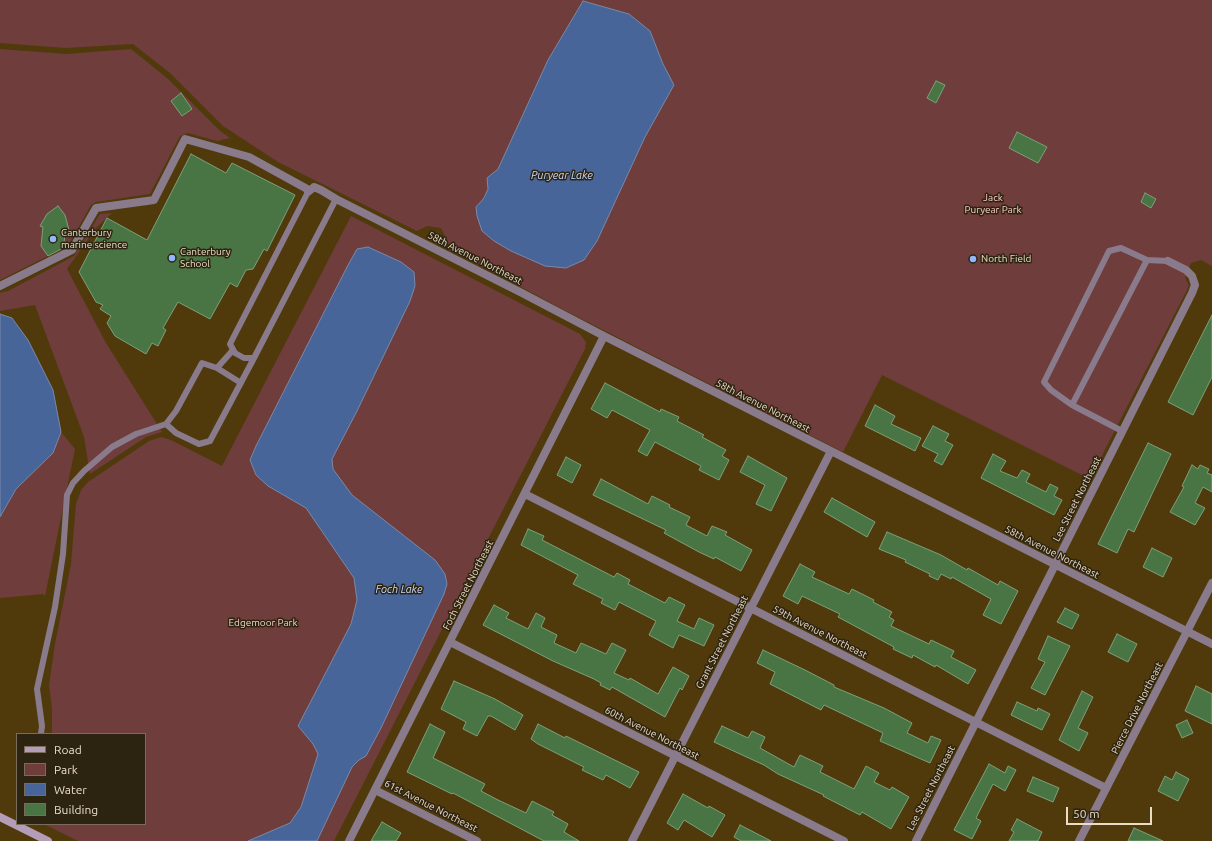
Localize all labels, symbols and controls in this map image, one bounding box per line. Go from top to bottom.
water label: Puryear Lake [531,168,593,182]
park label: Jack Puryear Park [964,192,1022,216]
place label: Canterbury marine science [61,227,127,250]
street label: 58th Avenue Northeast [426,229,524,287]
marker: Canterbury marine science [48,234,58,244]
place label: Canterbury School [180,246,231,270]
marker: Canterbury School [167,253,177,263]
place label: North Field [981,253,1031,265]
marker: North Field [968,254,978,264]
street label: 58th Avenue Northeast [714,377,812,435]
street label: Lee Street Northeast [1050,454,1104,544]
street label: 58th Avenue Northeast [1003,523,1101,581]
street label: Foch Street Northeast [440,538,496,632]
water label: Foch Lake [375,582,423,596]
street label: Grant Street Northeast [693,593,751,691]
street label: 59th Avenue Northeast [771,603,869,661]
park label: Edgemoor Park [229,617,297,629]
street label: Pierce Drive Northeast [1109,660,1165,756]
street label: 60th Avenue Northeast [603,704,701,762]
legend [16,733,146,825]
text: Road [54,743,82,756]
street label: Lee Street Northeast [904,743,958,833]
text: Park [54,763,78,776]
street label: 61st Avenue Northeast [382,777,480,835]
text: Water [54,783,87,796]
scale bar [1068,799,1154,825]
text: Building [54,803,98,816]
text: 50 m [1073,807,1100,820]

